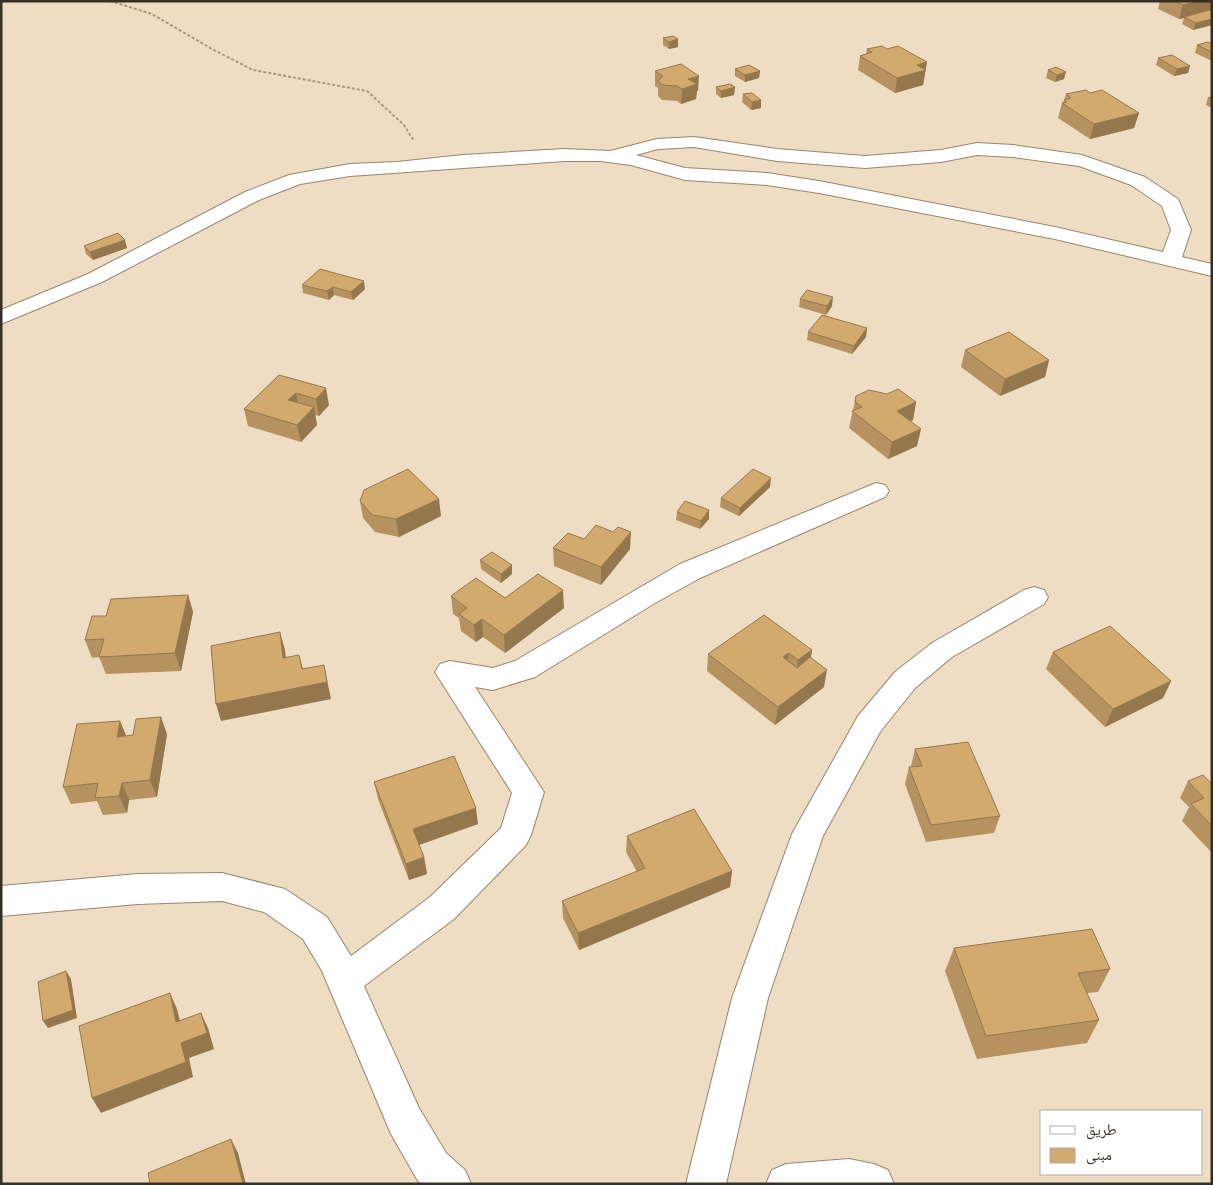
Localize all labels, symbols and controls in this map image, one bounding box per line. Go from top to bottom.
legend [1040,1110,1203,1175]
text: طريق [1086,1121,1117,1140]
text: مبنى [1086,1146,1112,1165]

